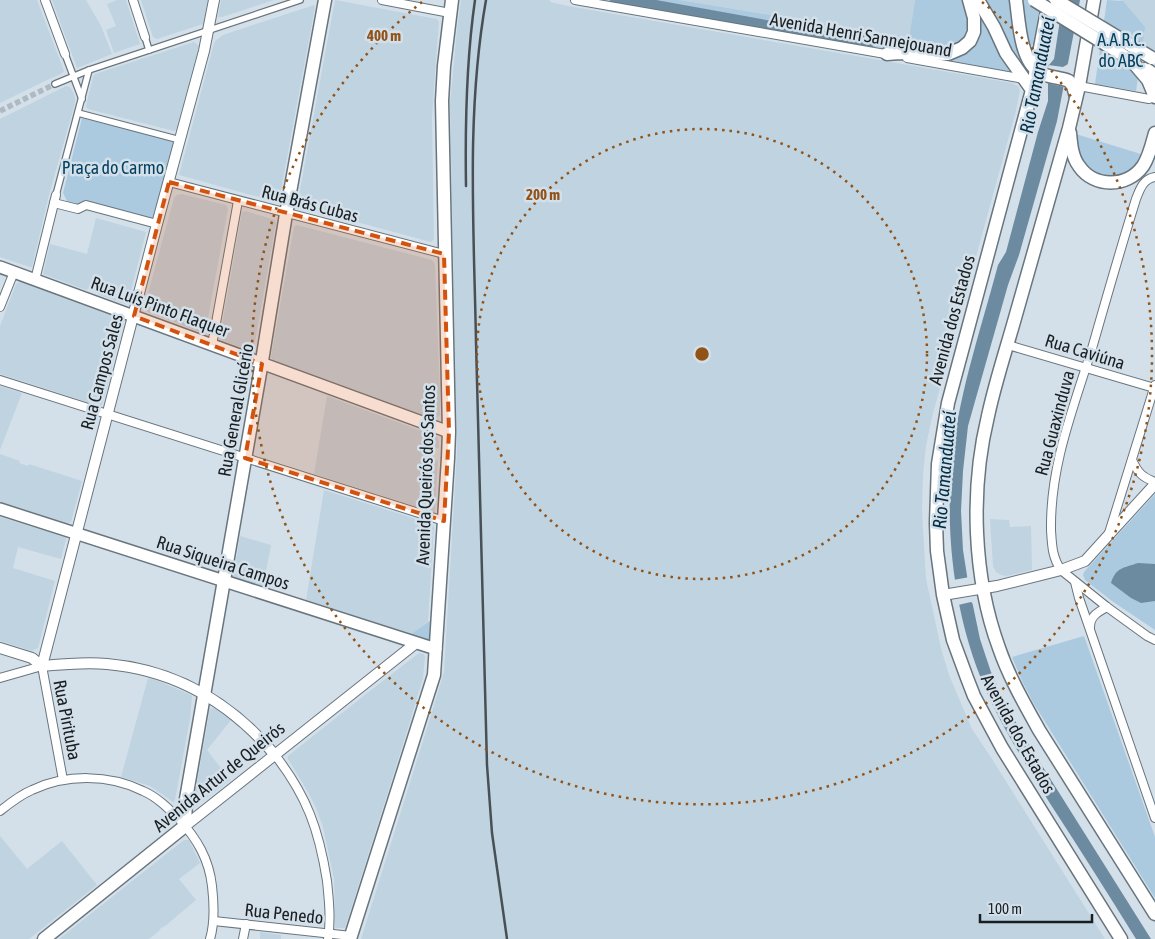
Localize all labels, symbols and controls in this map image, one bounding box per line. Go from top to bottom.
street label: Avenida Henri Sannejouand [769,8,954,61]
water label: Rio Tamanduateí [1015,14,1059,135]
text: 400 m [366,27,401,44]
park label: A.A.R.C. do ABC [1097,29,1145,71]
park label: Praça do Carmo [62,157,164,178]
street label: Rua Brás Cubas [259,181,361,227]
text: 200 m [526,186,560,203]
street label: Avenida dos Estados [924,253,979,387]
street label: Rua Luís Pinto Flaquer [88,272,233,342]
street label: Rua Campos Sales [76,312,127,432]
street label: Rua Caviúna [1043,329,1128,374]
street label: Rua General Glicério [213,342,258,478]
centre of rings [693,345,711,363]
street label: Rua Guaxinduva [1030,368,1079,478]
street label: Avenida Queirós dos Santos [412,384,439,566]
water label: Rio Tamanduateí [928,409,960,530]
street label: Rua Siqueira Campos [154,531,292,594]
street label: Avenida dos Estados [977,670,1060,797]
street label: Rua Pirituba [49,678,86,762]
street label: Avenida Artur de Queirós [149,717,289,836]
scale bar [980,892,1092,924]
street label: Rua Penedo [244,899,325,928]
text: 100 m [988,900,1022,917]

